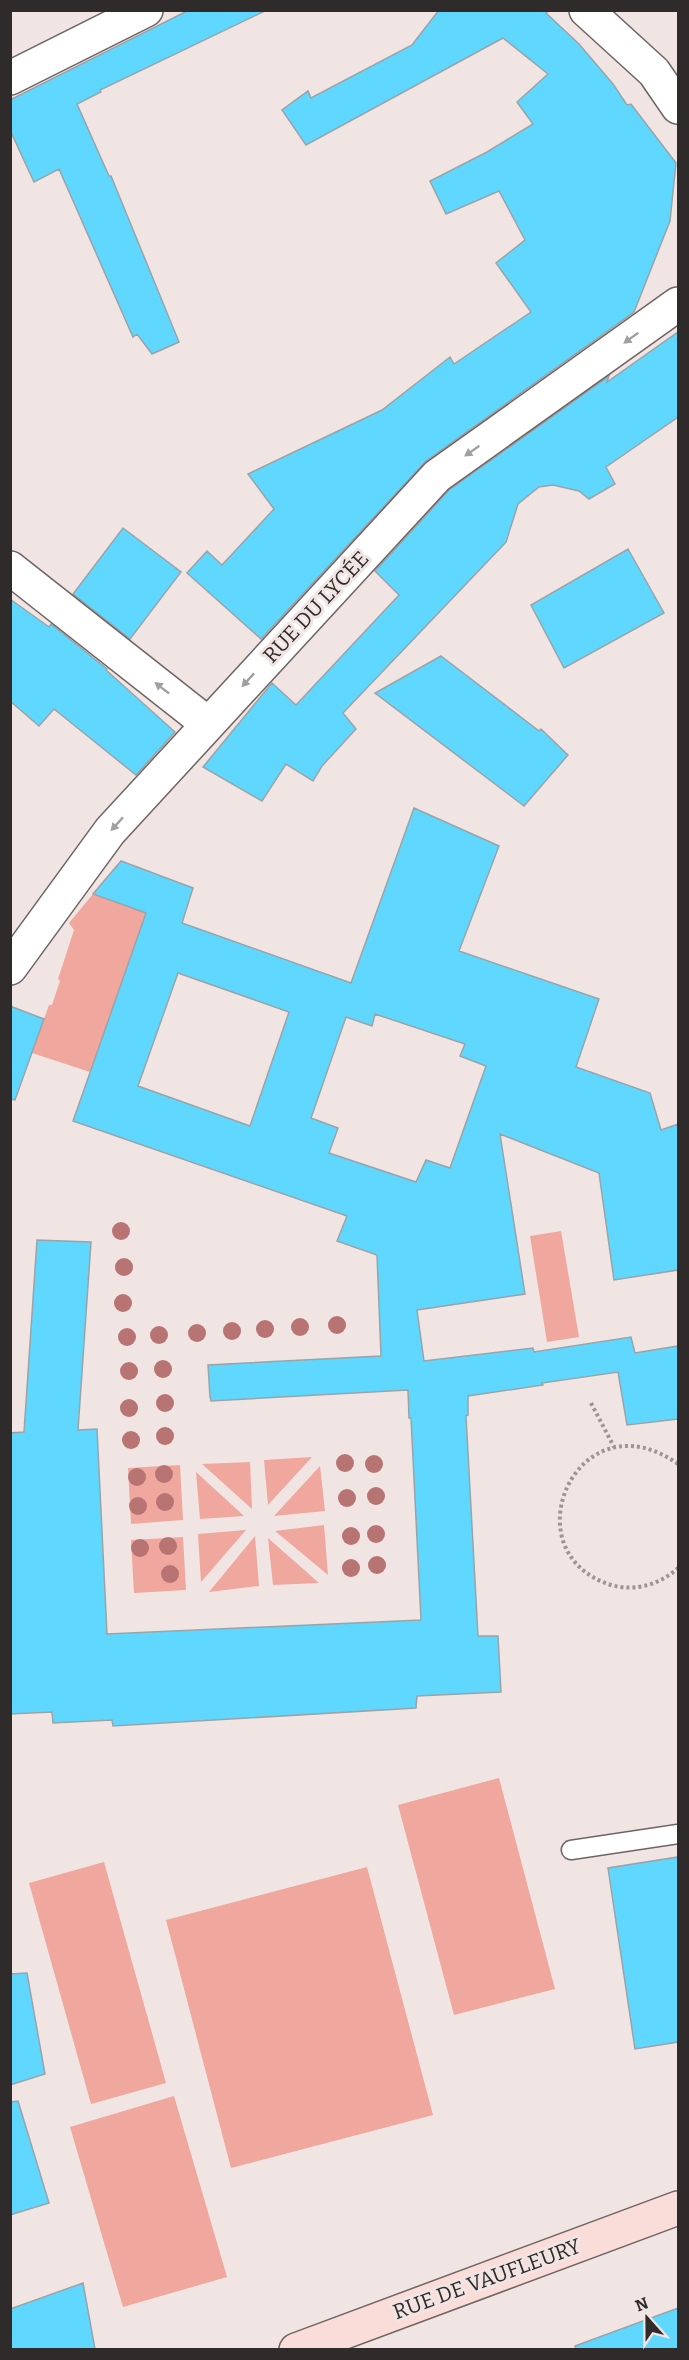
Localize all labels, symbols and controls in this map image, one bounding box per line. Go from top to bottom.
one-way arrow [623,332,639,344]
one-way arrow [465,445,480,457]
street label: RUE DU LYCÉE [258,546,374,668]
one-way arrow [241,673,255,688]
one-way arrow [154,681,170,694]
one-way arrow [110,817,124,832]
street label: RUE DE VAUFLEURY [389,2233,585,2325]
north arrow [617,2288,677,2348]
text: N [633,2293,651,2316]

